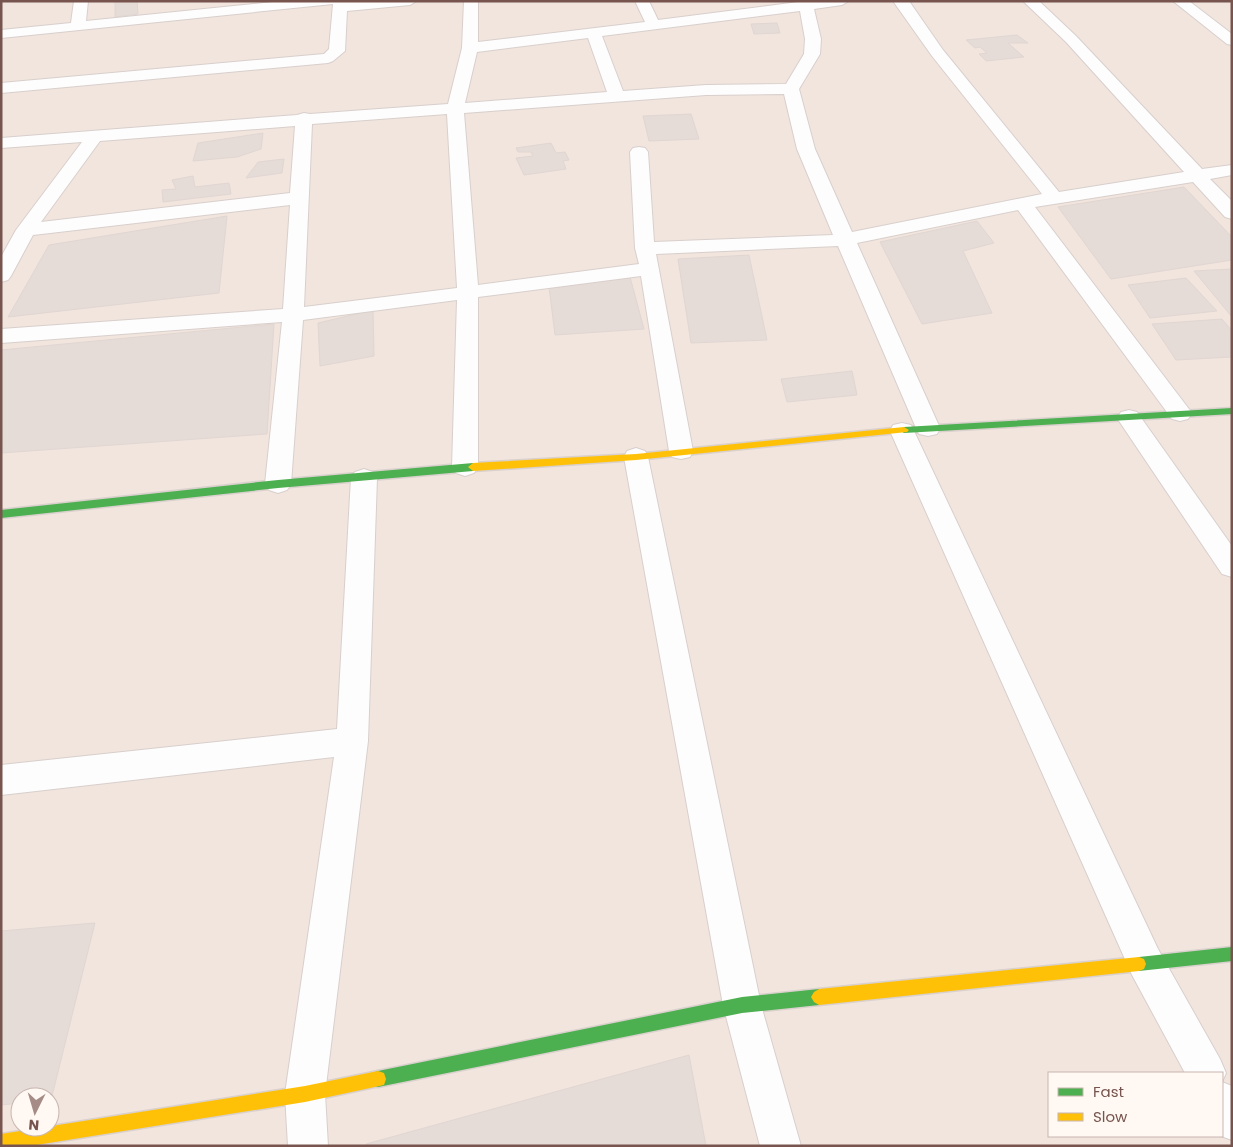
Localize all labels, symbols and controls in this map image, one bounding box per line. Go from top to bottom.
legend [1048,1072,1223,1137]
text: Fast [1093,1081,1124,1102]
north arrow [10,1087,60,1137]
text: Slow [1093,1106,1128,1127]
text: N [28,1115,40,1135]

